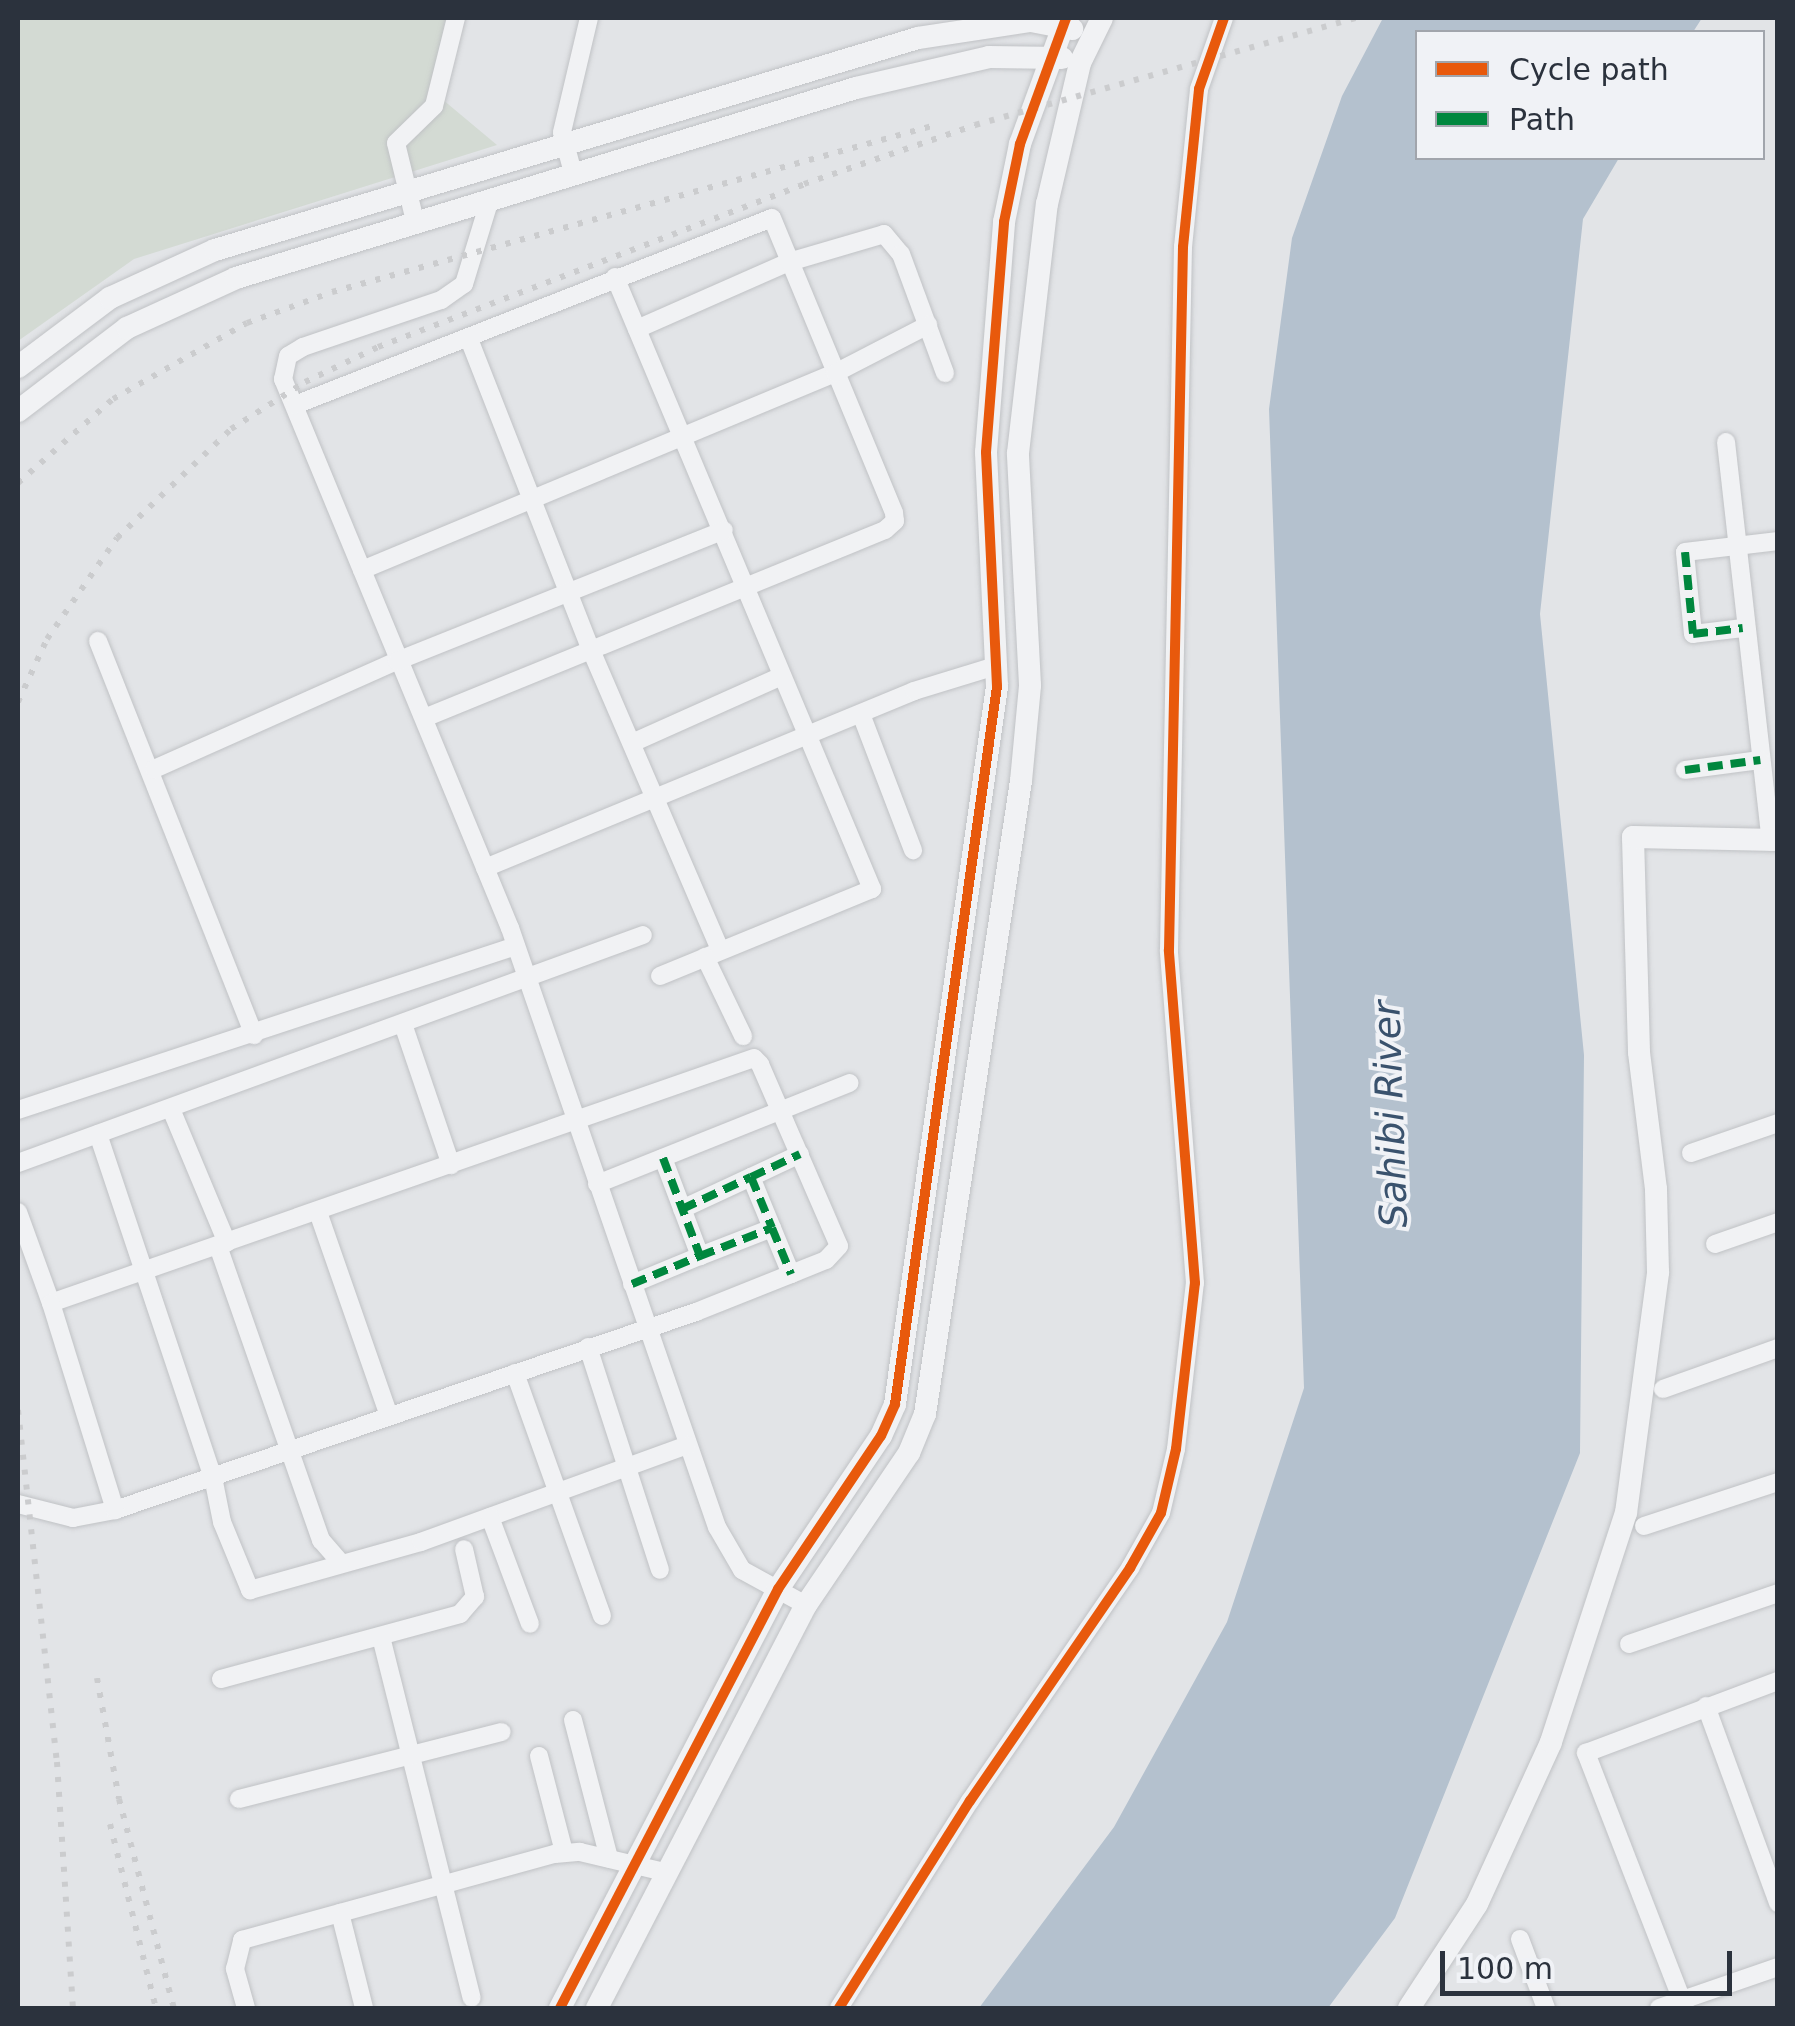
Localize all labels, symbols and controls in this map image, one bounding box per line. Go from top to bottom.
legend [1415,30,1765,160]
text: Cycle path [1509,52,1669,87]
text: Path [1509,102,1575,137]
water label: Sahibi River [1364,1000,1418,1228]
scale bar [1445,1931,1738,1993]
text: 100 m [1457,1951,1553,1986]

